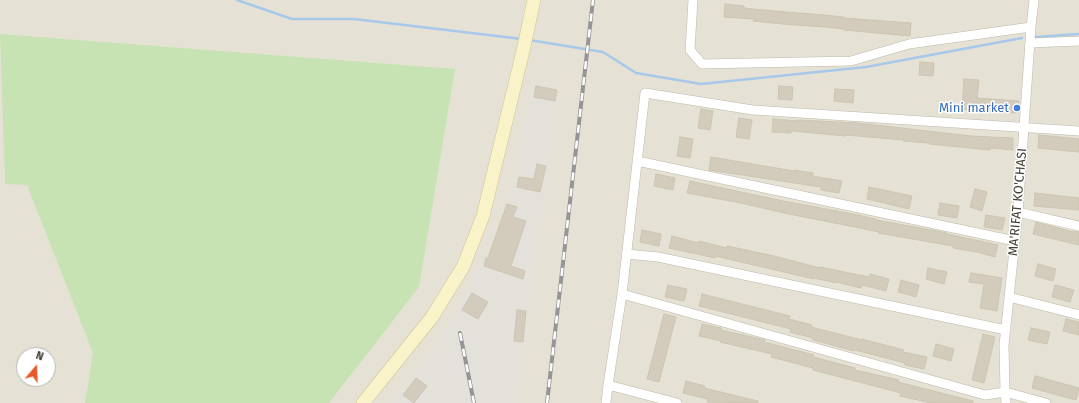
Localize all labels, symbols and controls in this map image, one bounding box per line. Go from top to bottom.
place label: Mini market [939,100,1009,116]
marker: Mini market [1012,103,1022,113]
street label: MA'RIFAT KO'CHASI [1006,147,1030,257]
north arrow [16,347,56,387]
text: N [34,349,45,363]

